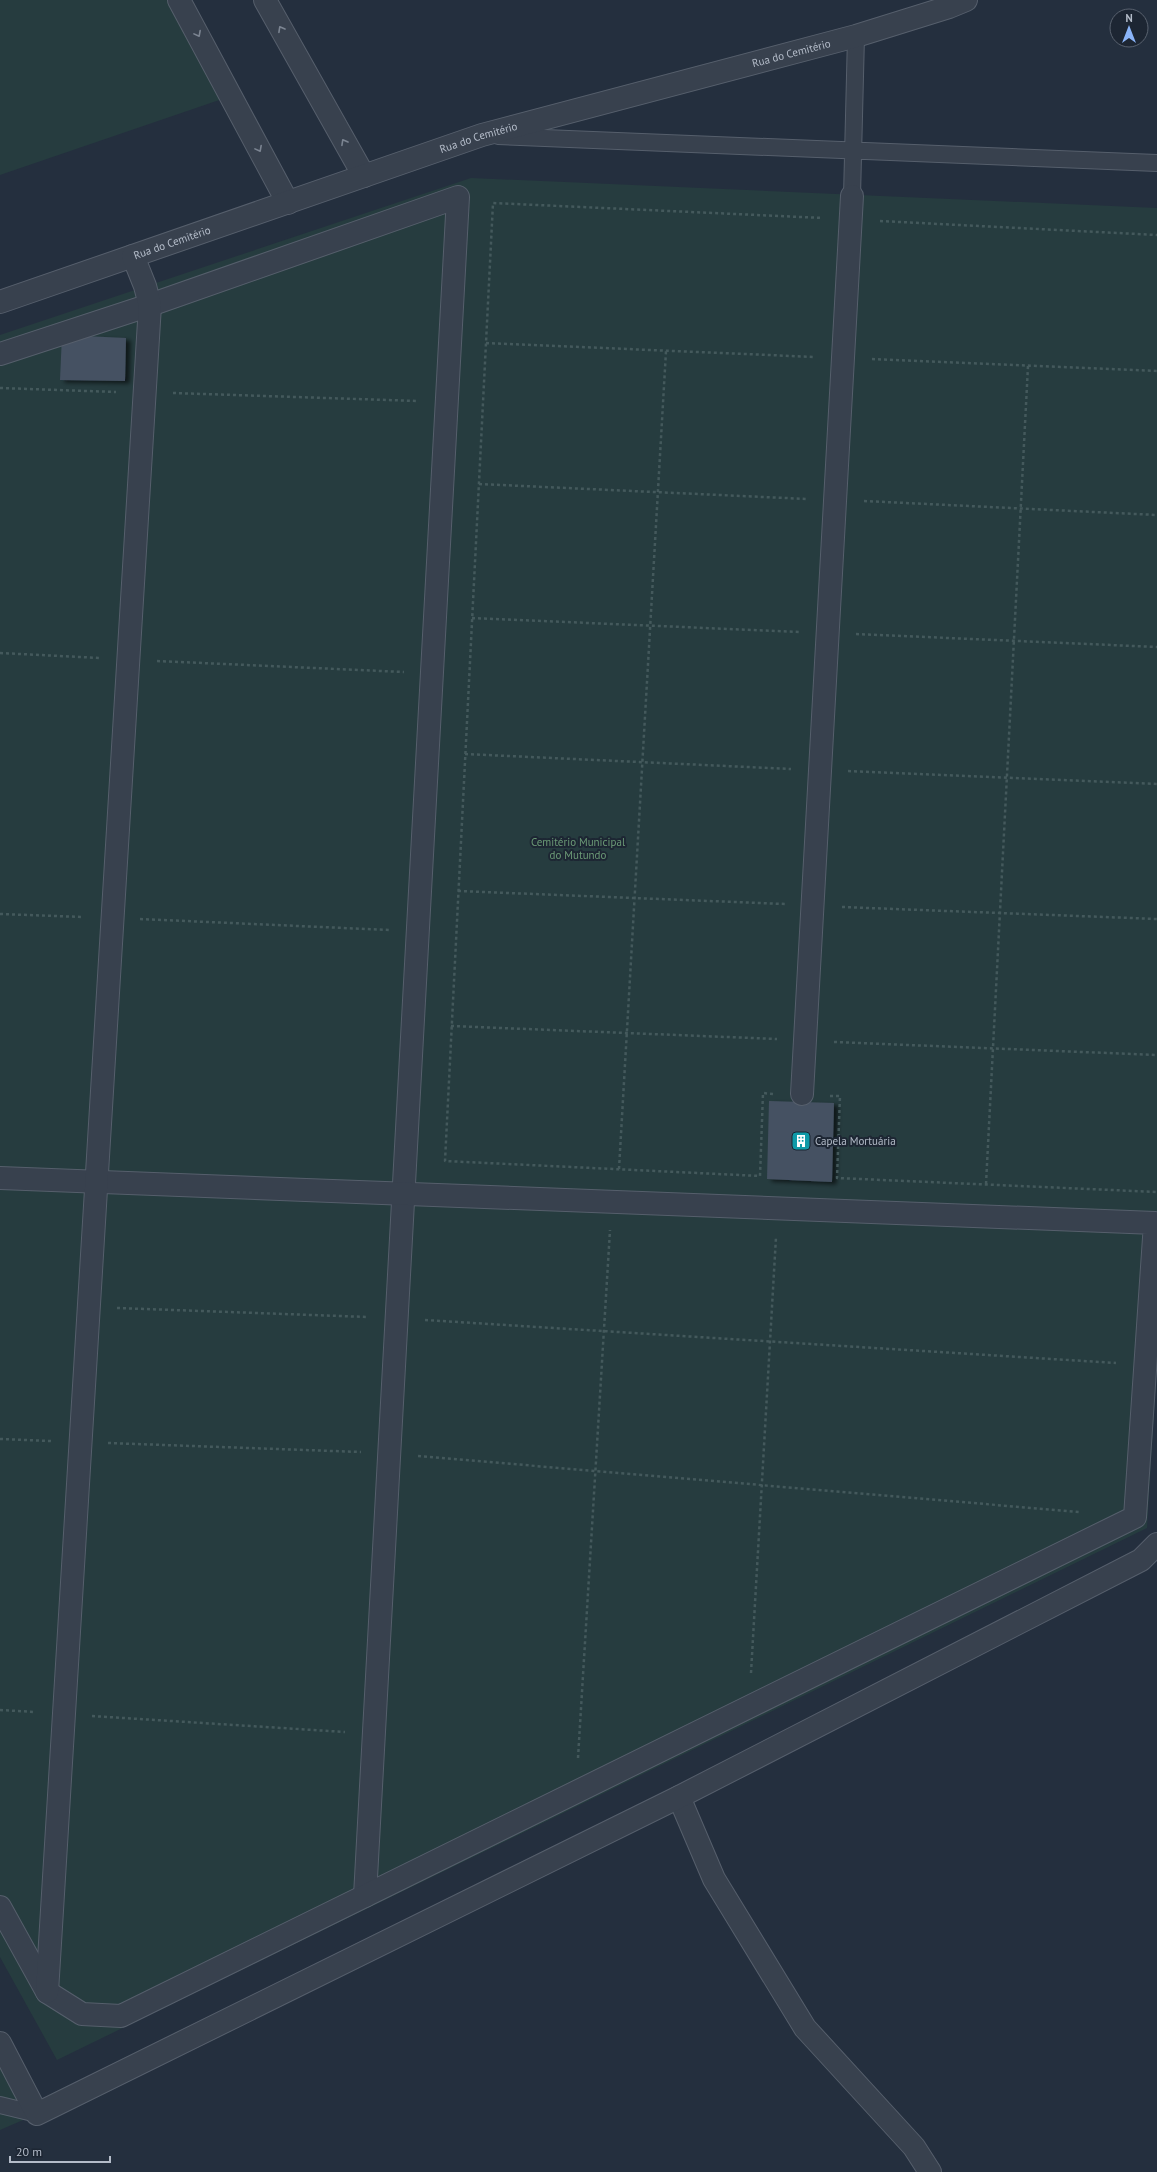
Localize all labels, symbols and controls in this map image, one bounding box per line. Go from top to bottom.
north arrow [1109,8,1149,48]
text: N [1125,11,1133,25]
one-way arrow [278,26,285,33]
one-way arrow [193,30,200,37]
street label: Rua do Cemitério [750,36,832,70]
street label: Rua do Cemitério [438,119,519,156]
one-way arrow [342,139,349,146]
one-way arrow [255,145,262,152]
street label: Rua do Cemitério [132,223,213,262]
park label: Cemitério Municipal do Mutundo [531,835,626,862]
building icon: Capela Mortuária [790,1130,812,1152]
place label: Capela Mortuária [815,1134,896,1148]
scale bar [10,2138,110,2164]
text: 20 m [16,2144,42,2159]

